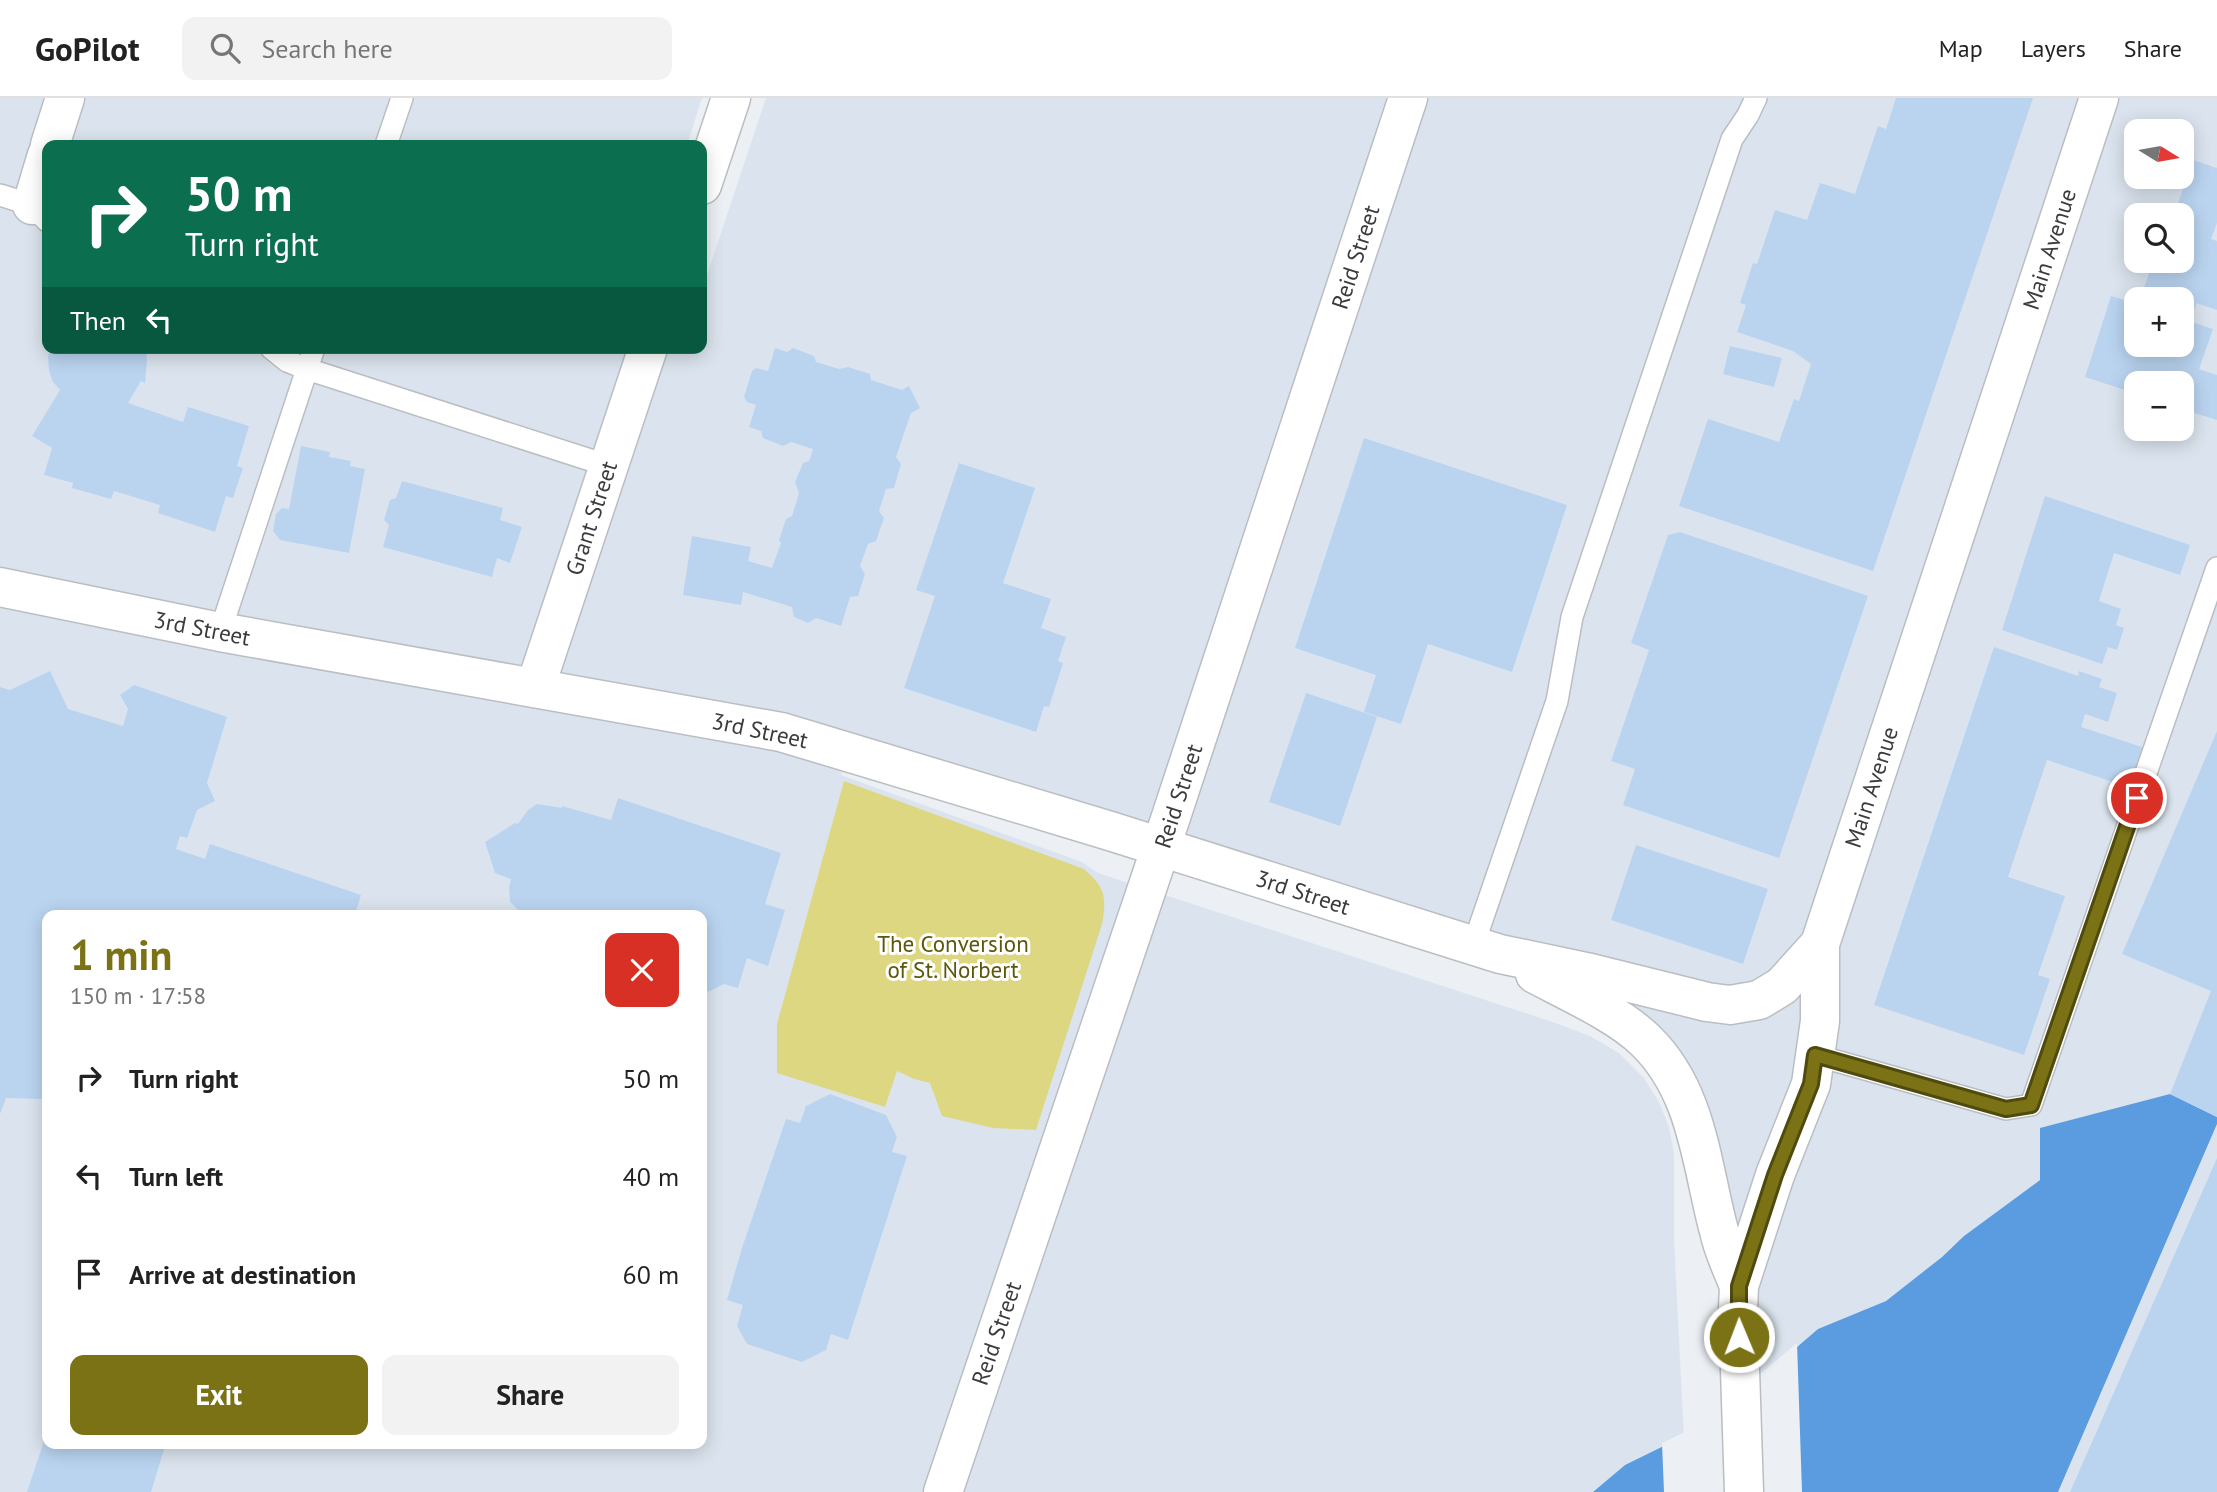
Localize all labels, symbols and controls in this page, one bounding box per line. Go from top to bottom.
search box [182,17,672,80]
text: GoPilot [35,27,140,70]
icon: search [206,29,244,67]
text: Search here [262,32,393,65]
text: Map [1939,33,1983,64]
text: Layers [2021,33,2086,64]
text: Share [2124,33,2182,64]
north arrow [2124,119,2194,189]
map controls [2124,119,2194,441]
text: 50 m [185,161,292,225]
icon: right [70,168,161,259]
street label: Main Avenue [2016,185,2082,313]
street label: Reid Street [1325,201,1385,313]
button: search [2124,203,2194,273]
text: Turn right [185,223,319,265]
button: + [2124,287,2194,357]
icon: left [140,301,178,339]
text: Then [70,304,126,337]
button: − [2124,371,2194,441]
street label: Grant Street [559,457,623,579]
street label: 3rd Street [151,604,253,652]
street label: 3rd Street [709,706,811,754]
street label: Main Avenue [1838,723,1904,851]
street label: Reid Street [1148,740,1208,852]
pin [2107,768,2167,828]
icon: arrive [2118,779,2156,817]
street label: 3rd Street [1252,863,1354,921]
text: 1 min [70,927,172,982]
park label: The Conversion of St. Norbert [877,929,1029,984]
button: close [605,933,679,1007]
text: 150 m · 17:58 [70,981,206,1010]
icon: right [70,1059,108,1097]
text: Turn right [129,1062,238,1095]
text: 50 m [623,1062,679,1095]
icon: left [70,1157,108,1195]
text: Turn left [129,1160,223,1193]
text: 40 m [623,1160,679,1193]
icon: arrive [70,1255,108,1293]
text: Arrive at destination [129,1258,356,1291]
text: 60 m [623,1258,679,1291]
street label: Reid Street [965,1277,1027,1389]
position arrow [1702,1300,1776,1374]
button: Exit [70,1355,368,1435]
button: Share [382,1355,679,1435]

